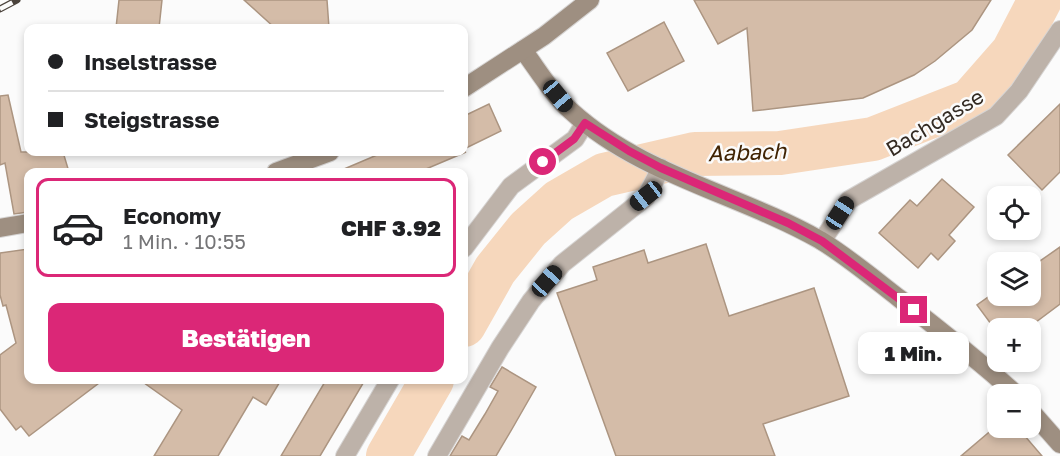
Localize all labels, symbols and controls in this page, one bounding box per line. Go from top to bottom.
text: Inselstrasse [84,48,217,75]
car [540,76,576,116]
street label: Bachgasse [881,83,988,161]
text: Steigstrasse [84,106,220,133]
water label: Aabach [707,137,788,166]
route start [529,148,556,175]
car [626,178,666,214]
map controls [987,186,1041,438]
button: locate [987,186,1041,240]
car [823,193,857,233]
icon: car [51,201,105,255]
text: Economy [123,202,221,229]
text: CHF 3.92 [341,214,441,241]
text: 1 Min. · 10:55 [123,229,246,253]
button: layers [987,252,1041,306]
car [528,262,566,300]
route end [900,296,927,323]
button: Bestätigen [48,303,444,372]
button: + [987,318,1041,372]
callout: 1 Min. [858,331,970,373]
text: 1 Min. [885,341,943,365]
button: − [987,384,1041,438]

